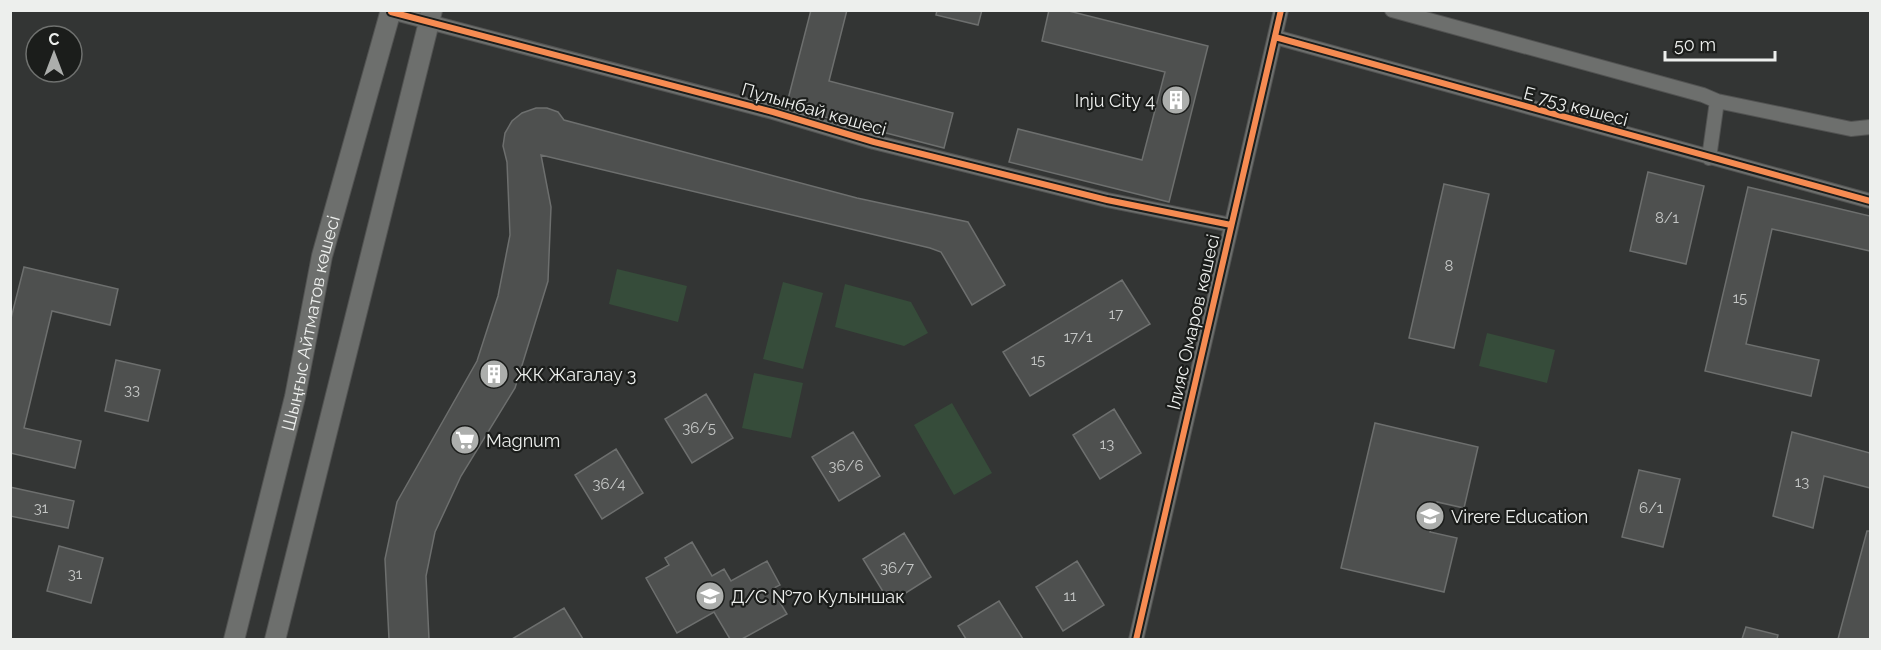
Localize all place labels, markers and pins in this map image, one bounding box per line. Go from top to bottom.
building icon: Inju City 4 [1160,84,1192,116]
place label: Inju City 4 [1075,90,1155,111]
building icon: ЖК Жагалау 3 [478,358,510,390]
place label: ЖК Жагалау 3 [515,364,636,385]
supermarket icon: Magnum [449,424,481,456]
place label: Magnum [486,430,560,451]
school or university icon: Virere Education [1414,500,1446,532]
place label: Virere Education [1451,506,1588,527]
school or university icon: Д/С №70 Кулыншак [694,580,726,612]
place label: Д/С №70 Кулыншак [731,586,905,607]

